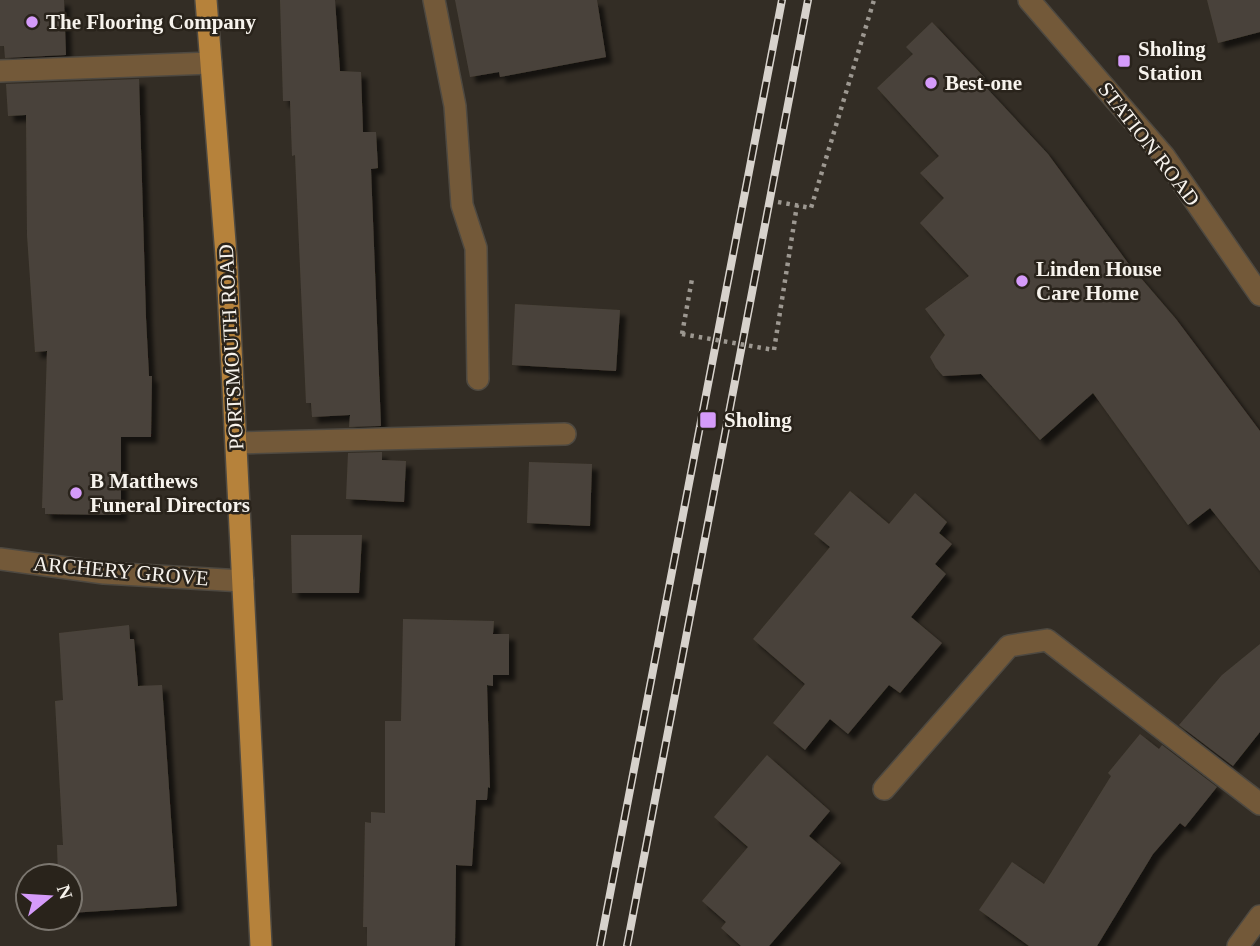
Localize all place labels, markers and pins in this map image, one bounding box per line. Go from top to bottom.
place label: The Flooring Company [46,10,257,34]
marker: The Flooring Company [24,14,40,30]
place label: Sholing Station [1138,37,1206,85]
marker: Sholing Station [1116,53,1132,69]
place label: Best-one [945,71,1022,95]
marker: Best-one [923,75,939,91]
place label: Linden House Care Home [1036,257,1161,305]
marker: Linden House Care Home [1014,273,1030,289]
place label: Sholing [724,408,792,432]
marker: Sholing [698,410,718,430]
place label: B Matthews Funeral Directors [90,469,250,517]
marker: B Matthews Funeral Directors [68,485,84,501]

